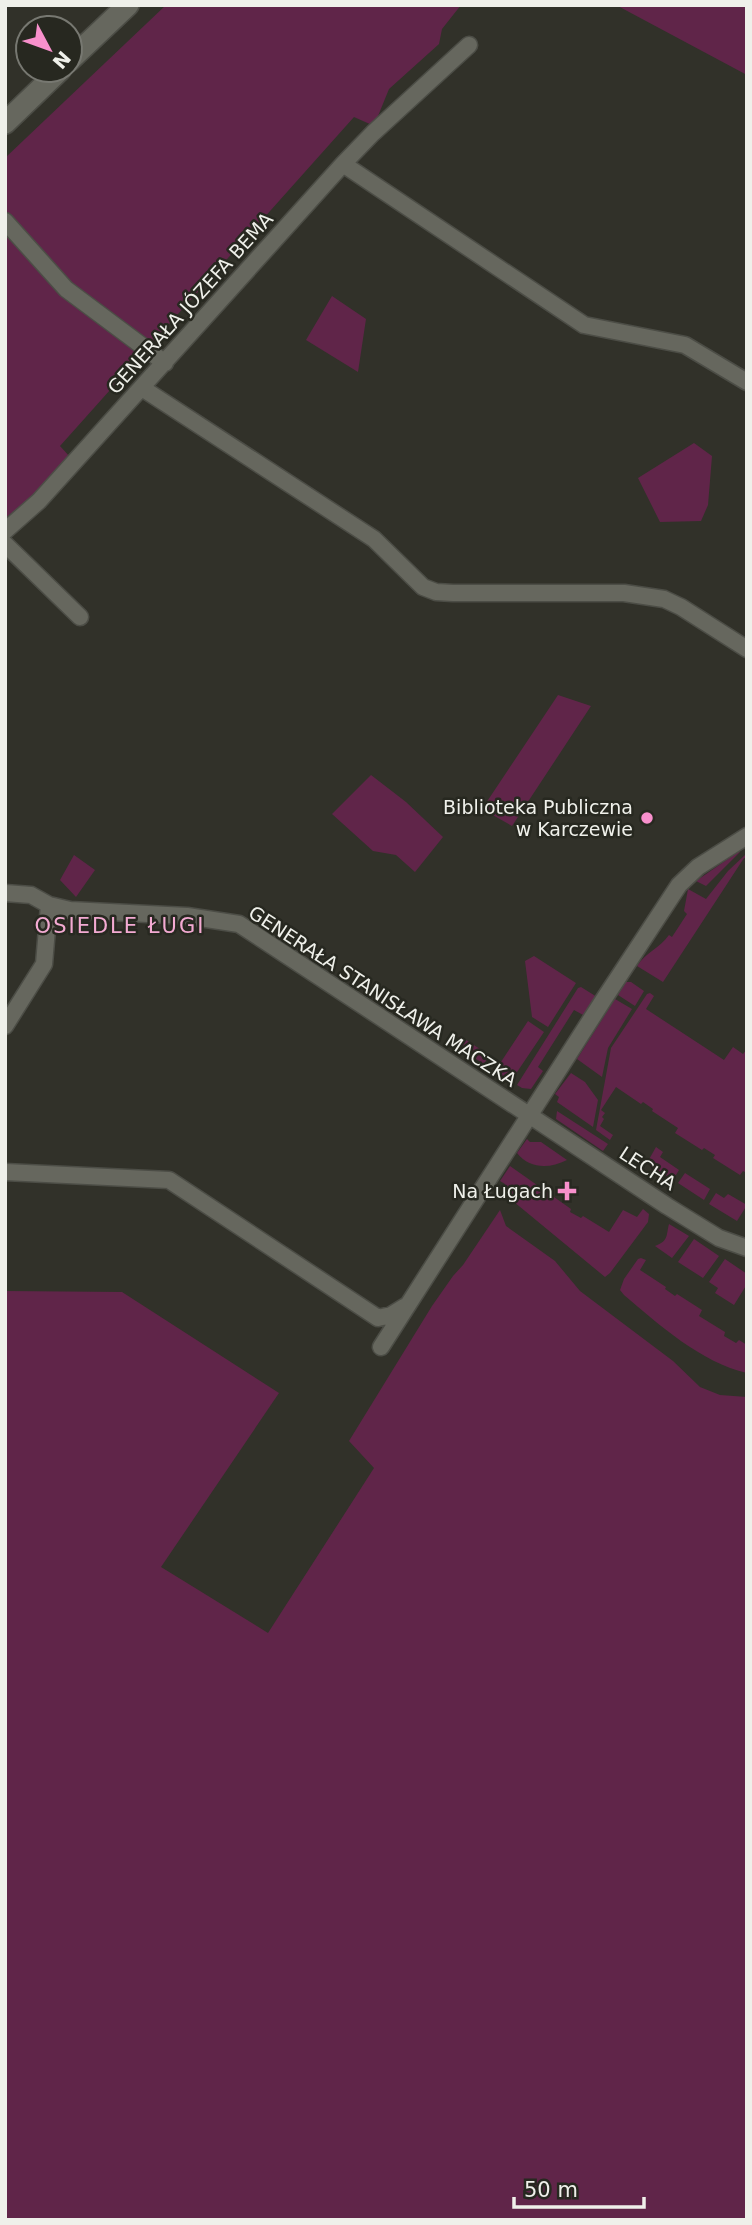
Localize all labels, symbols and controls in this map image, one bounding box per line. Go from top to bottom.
north arrow [14,14,84,84]
text: N [48,47,75,73]
street label: GENERAŁA JÓZEFA BEMA [102,207,277,398]
place label: Biblioteka Publiczna w Karczewie [443,796,633,840]
marker: Biblioteka Publiczna w Karczewie [639,810,655,826]
street label: GENERAŁA STANISŁAWA MACZKA [245,901,521,1091]
district label: OSIEDLE ŁUGI [35,914,205,938]
street label: LECHA [616,1142,680,1194]
place label: Na Ługach [452,1180,553,1202]
marker: Na Ługach [559,1183,575,1199]
scale bar [514,2166,644,2210]
text: 50 m [524,2178,578,2202]

